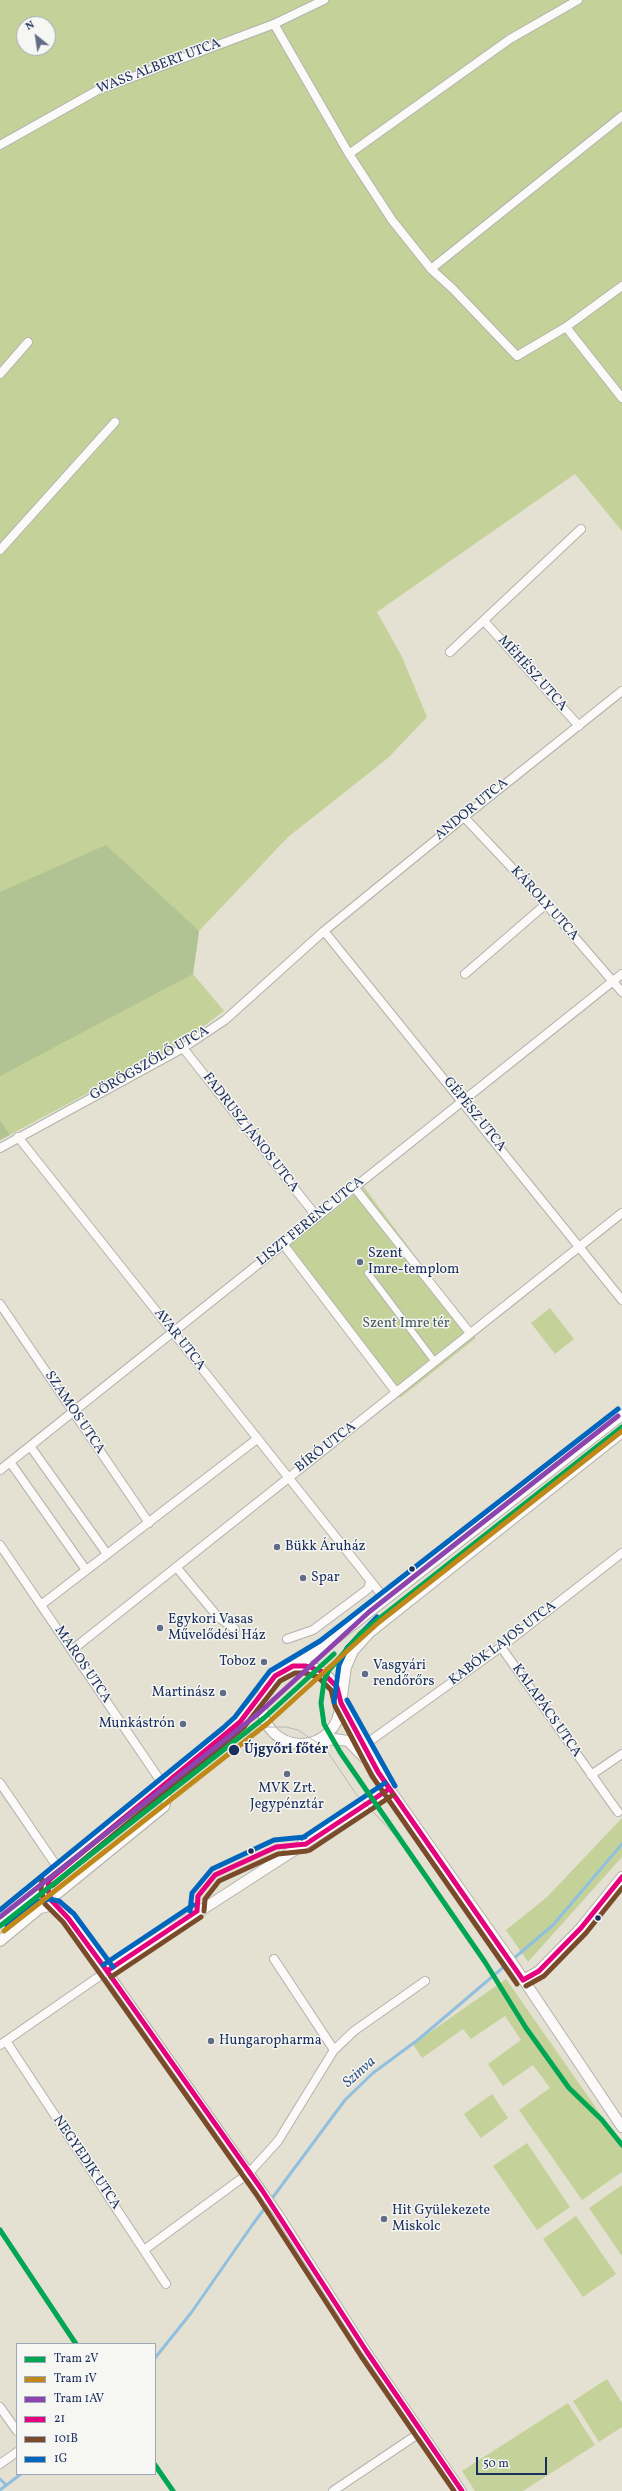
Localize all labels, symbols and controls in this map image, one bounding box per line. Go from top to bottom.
north arrow [16,16,56,56]
text: N [23,18,37,35]
street label: WASS ALBERT UTCA [95,36,223,98]
street label: MÉHÉSZ UTCA [494,633,570,715]
street label: ANDOR UTCA [432,775,512,845]
street label: KÁROLY UTCA [506,863,582,945]
street label: GÖRÖGSZŐLŐ UTCA [88,1023,212,1105]
street label: FADRUSZ JÁNOS UTCA [198,1070,302,1196]
street label: GÉPÉSZ UTCA [439,1074,509,1156]
street label: LISZT FERENC UTCA [254,1174,368,1270]
place label: Szent Imre-templom [368,1246,459,1278]
marker: Szent Imre-templom [355,1257,365,1267]
street label: AVAR UTCA [150,1306,208,1374]
park label: Szent Imre tér [362,1316,450,1332]
street label: SZAMOS UTCA [40,1368,108,1458]
street label: BÍRÓ UTCA [292,1419,360,1477]
place label: Bükk Áruház [285,1539,366,1555]
marker: Bükk Áruház [272,1542,282,1552]
unlabelled marker [407,1564,417,1574]
place label: Spar [311,1570,340,1586]
marker: Spar [298,1573,308,1583]
street label: KABÓK LAJOS UTCA [446,1598,560,1690]
place label: Egykori Vasas Művelődési Ház [168,1612,266,1644]
street label: MAROS UTCA [50,1623,114,1707]
marker: Egykori Vasas Művelődési Ház [155,1623,165,1633]
place label: Toboz [219,1654,256,1670]
marker: Toboz [259,1657,269,1667]
place label: Vasgyári rendőrőrs [373,1658,434,1690]
street label: KALAPÁCS UTCA [508,1661,584,1761]
marker: Vasgyári rendőrőrs [360,1669,370,1679]
place label: Martinász [152,1685,215,1701]
marker: Martinász [218,1688,228,1698]
place label: Munkástrón [99,1716,175,1732]
marker: Munkástrón [178,1719,188,1729]
place label: Újgyőri főtér [244,1742,328,1758]
marker: Újgyőri főtér [227,1743,241,1757]
marker: MVK Zrt. Jegypénztár [282,1769,292,1779]
place label: MVK Zrt. Jegypénztár [250,1781,324,1814]
unlabelled marker [246,1846,256,1856]
unlabelled marker [593,1913,603,1923]
place label: Hungaropharma [219,2033,322,2049]
marker: Hungaropharma [206,2036,216,2046]
water label: Szinva [340,2054,380,2092]
street label: NEGYEDIK UTCA [48,2113,124,2213]
place label: Hit Gyülekezete Miskolc [392,2203,490,2236]
marker: Hit Gyülekezete Miskolc [379,2214,389,2224]
legend [16,2343,156,2475]
text: Tram 2V [54,2351,98,2367]
text: Tram 1V [54,2371,97,2387]
text: Tram 1AV [54,2391,104,2407]
text: 21 [54,2411,65,2427]
text: 101B [54,2431,78,2447]
scale bar [478,2449,549,2475]
text: 1G [54,2451,67,2467]
text: 50 m [483,2456,509,2472]

